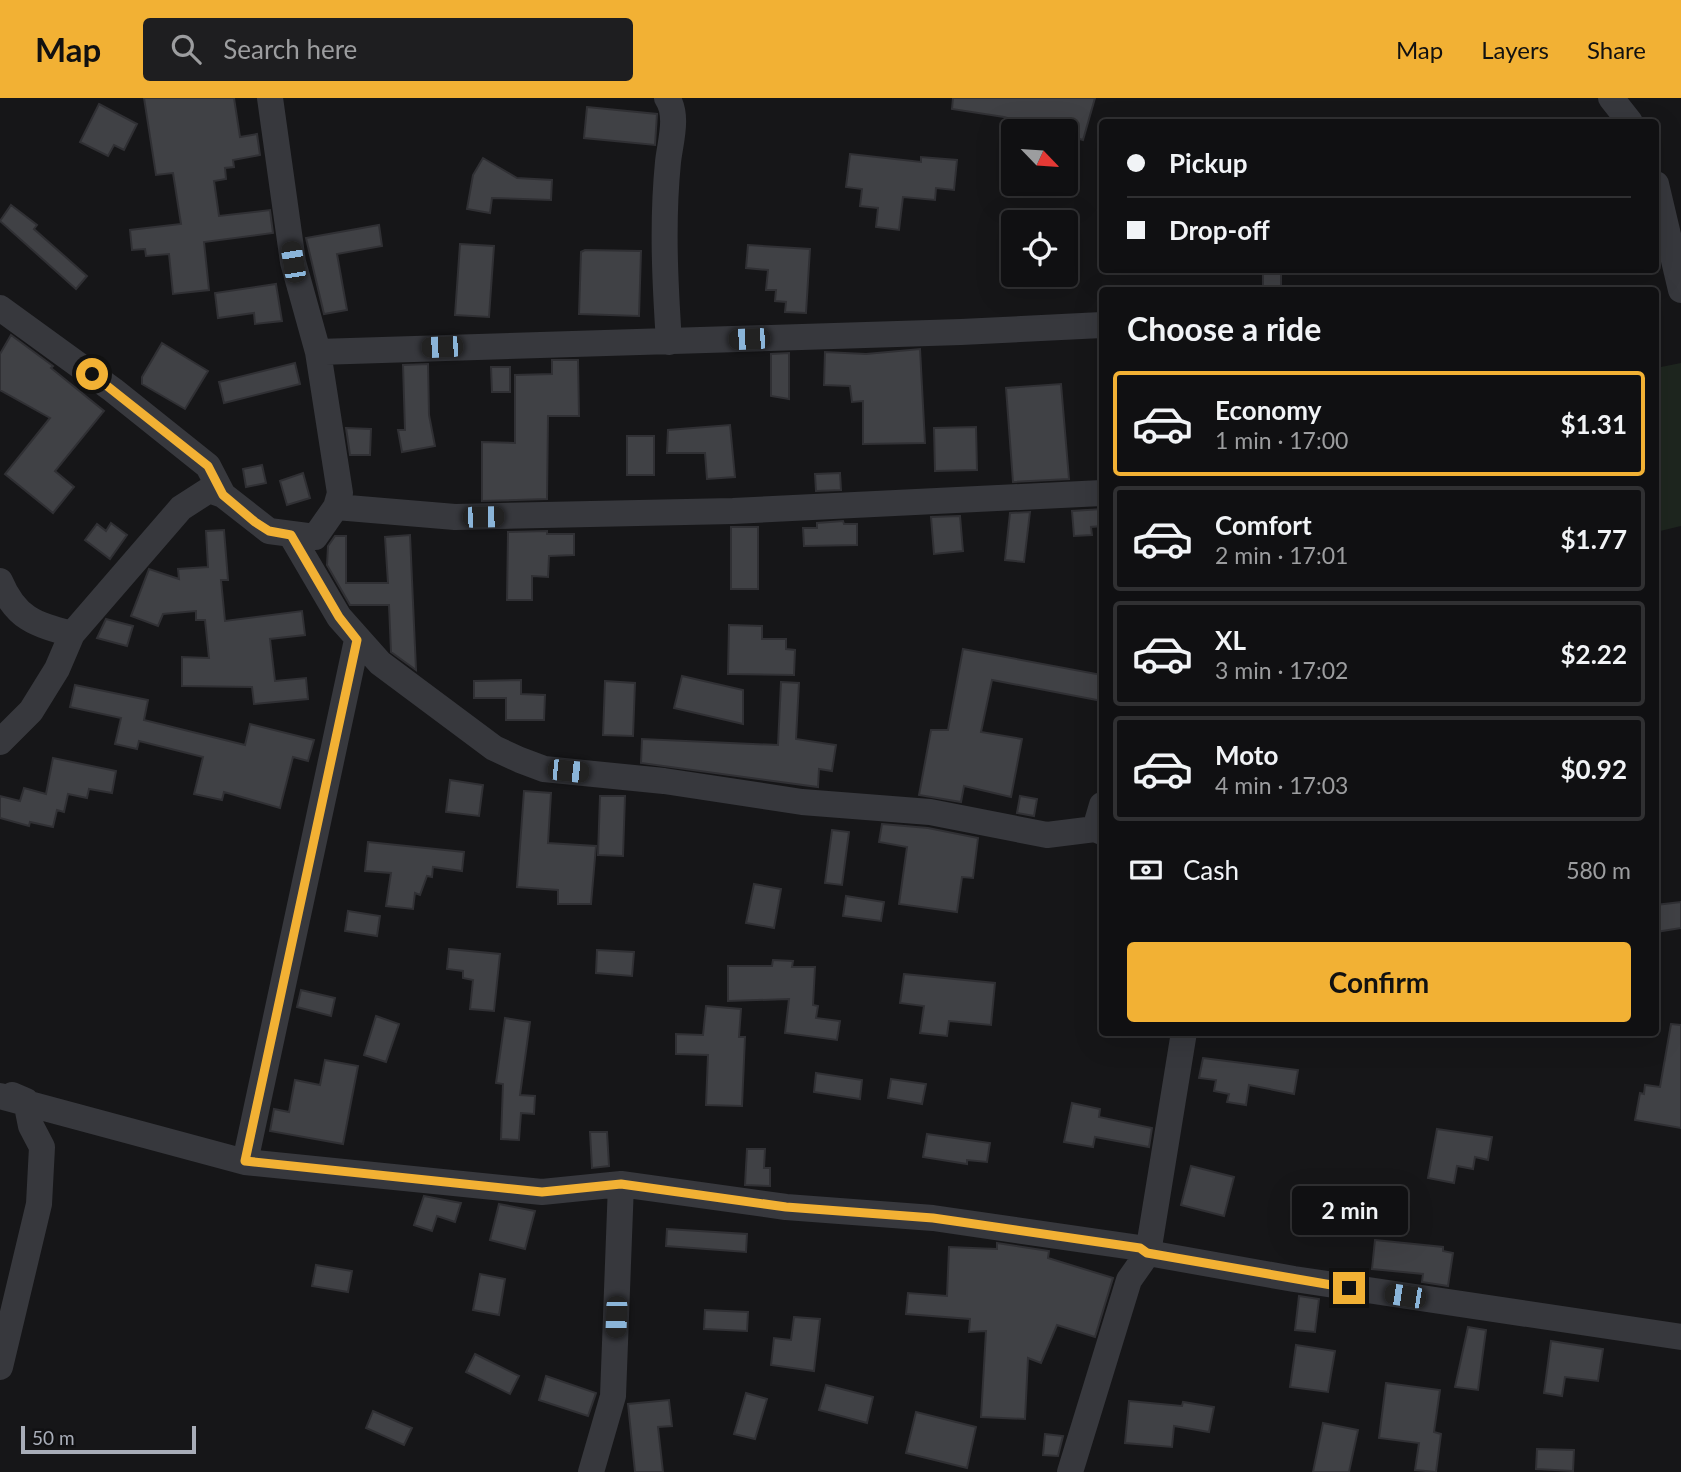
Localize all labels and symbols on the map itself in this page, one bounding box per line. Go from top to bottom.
north arrow [1001,119,1078,196]
car [280,240,307,284]
car [728,328,771,350]
car [421,336,464,358]
route start [76,358,108,390]
car [462,506,505,528]
car [547,758,590,784]
callout: 2 min [1291,1186,1407,1236]
route end [1333,1272,1365,1304]
car [1383,1282,1428,1310]
car [605,1296,628,1338]
scale bar [21,1423,196,1455]

